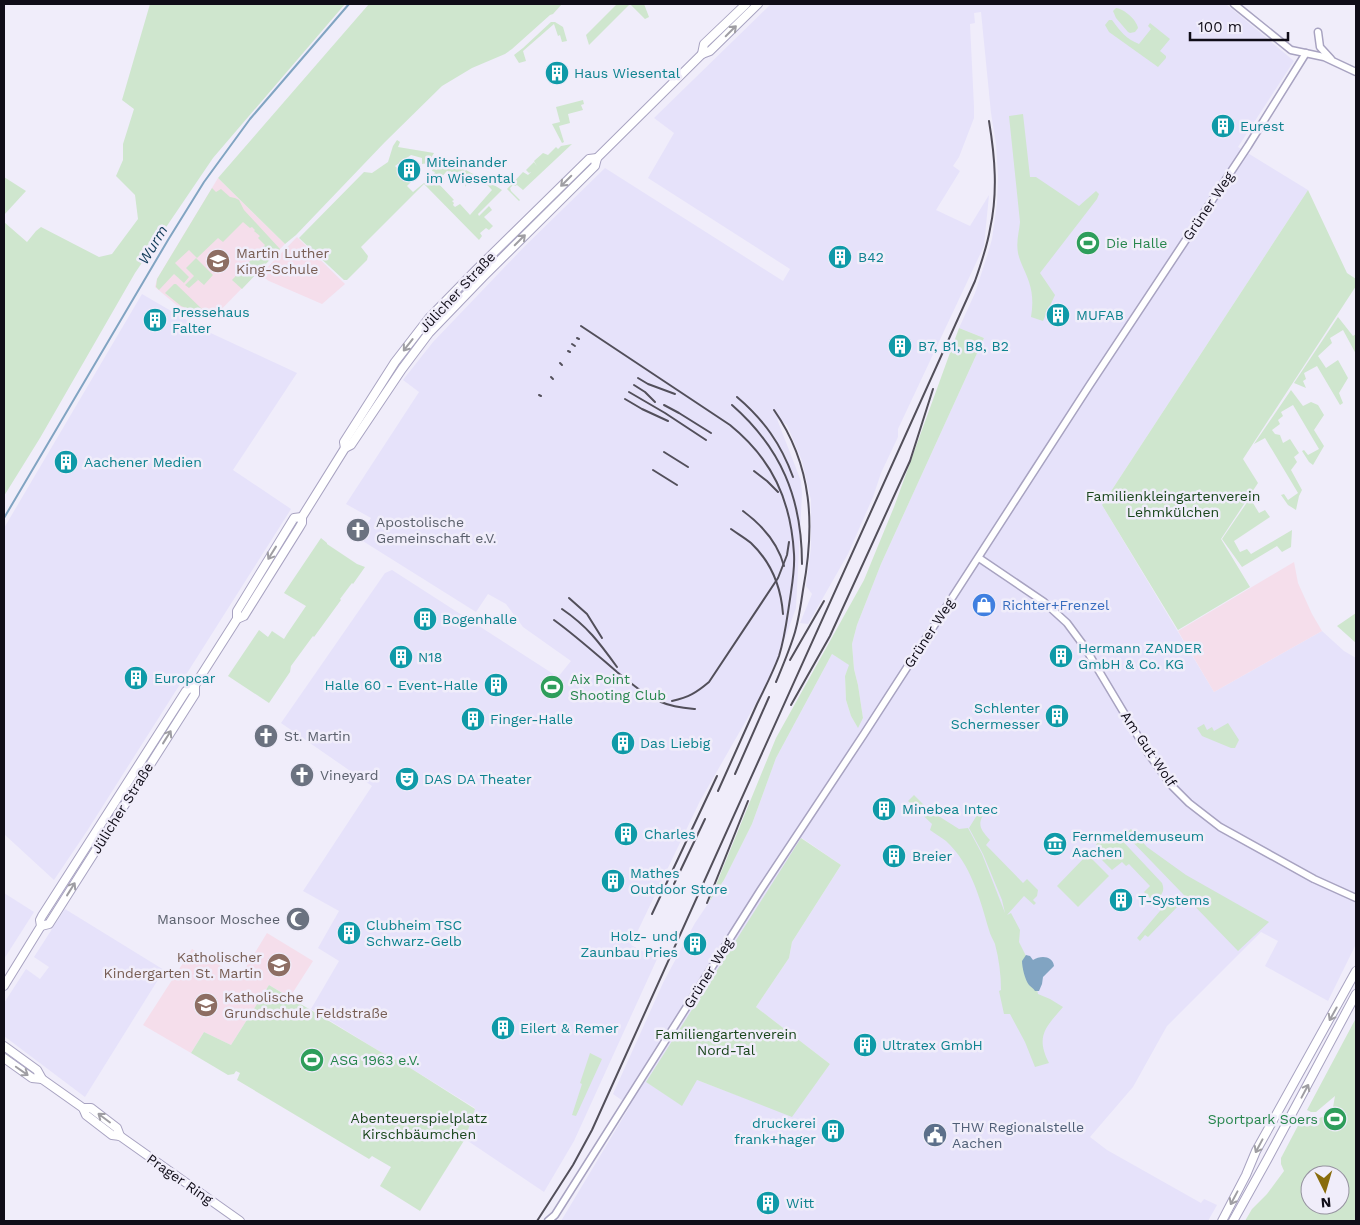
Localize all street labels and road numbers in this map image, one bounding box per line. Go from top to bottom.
street label: Grüner Weg [1179,168,1237,243]
street label: Jülicher Straße [416,248,498,336]
street label: Grüner Weg [901,595,958,671]
street label: Am Gut Wolf [1118,708,1180,790]
street label: Jülicher Straße [88,760,156,856]
street label: Grüner Weg [680,935,736,1011]
street label: Prager Ring [144,1150,216,1208]

